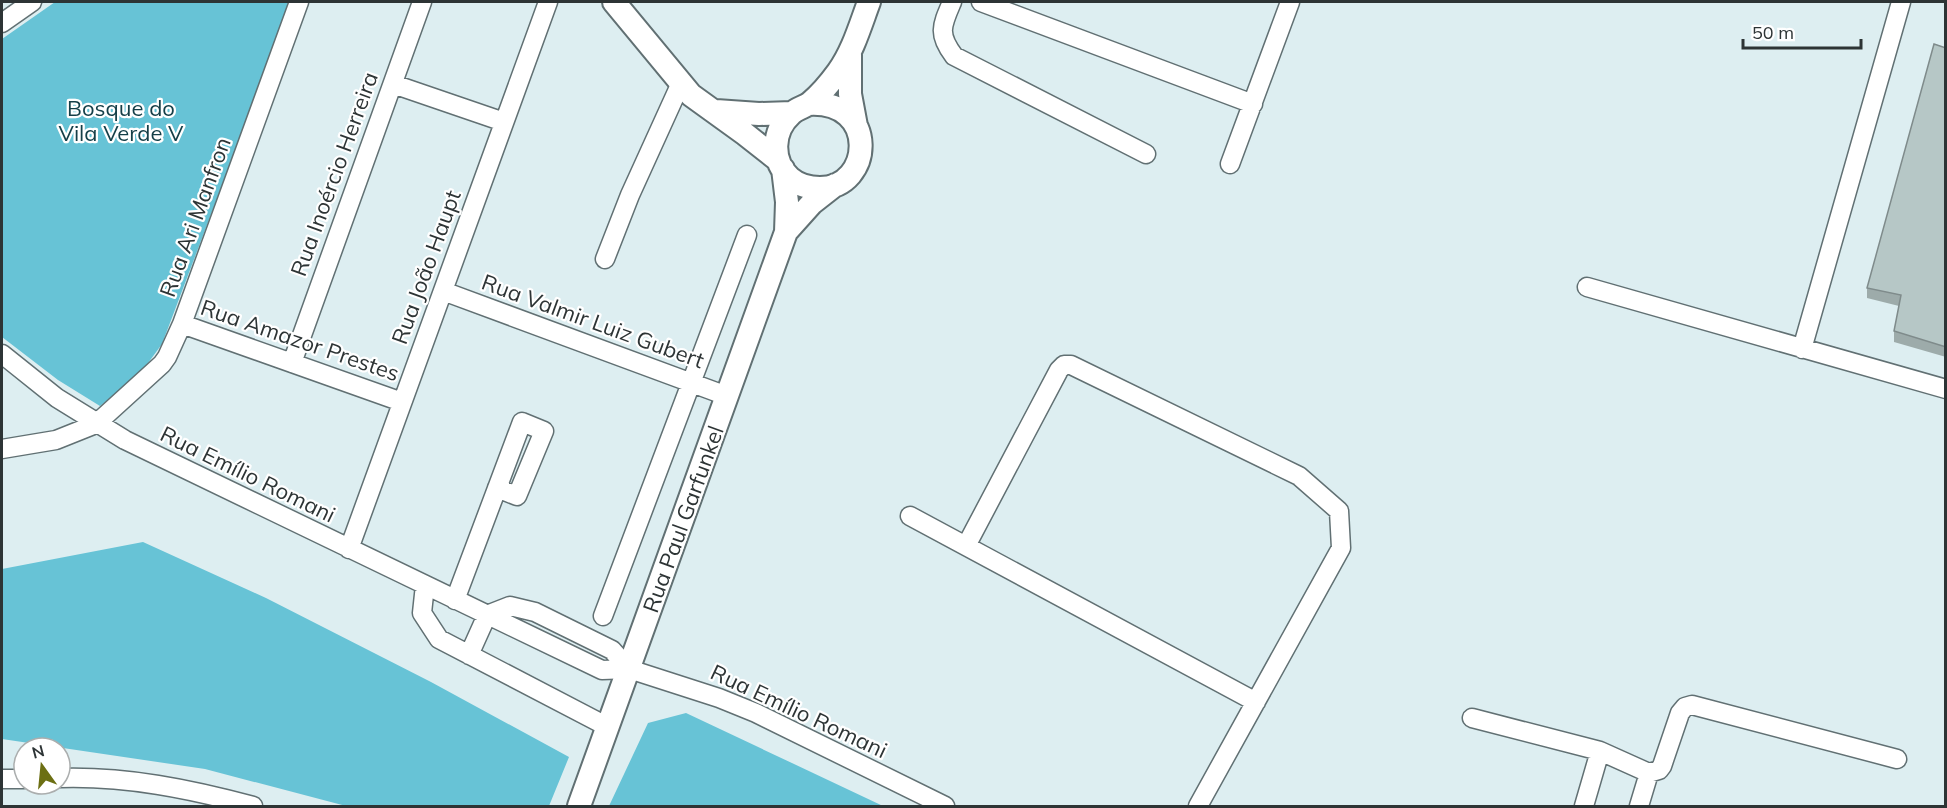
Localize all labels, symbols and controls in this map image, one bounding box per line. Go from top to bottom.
scale bar [1743,12,1862,50]
text: 50 m [1752,21,1794,44]
street label: Rua Inoércio Herreira [284,68,384,280]
park label: Bosque do Vila Verde V [59,94,184,147]
street label: Rua Ari Manfron [153,133,237,301]
street label: Rua João Haupt [385,186,467,348]
street label: Rua Valmir Luiz Gubert [478,268,708,374]
street label: Rua Amazor Prestes [197,293,403,387]
street label: Rua Emílio Romani [156,419,340,529]
street label: Rua Paul Garfunkel [636,422,730,616]
street label: Rua Emílio Romani [706,658,892,764]
north arrow [12,736,72,796]
text: N [30,740,47,763]

